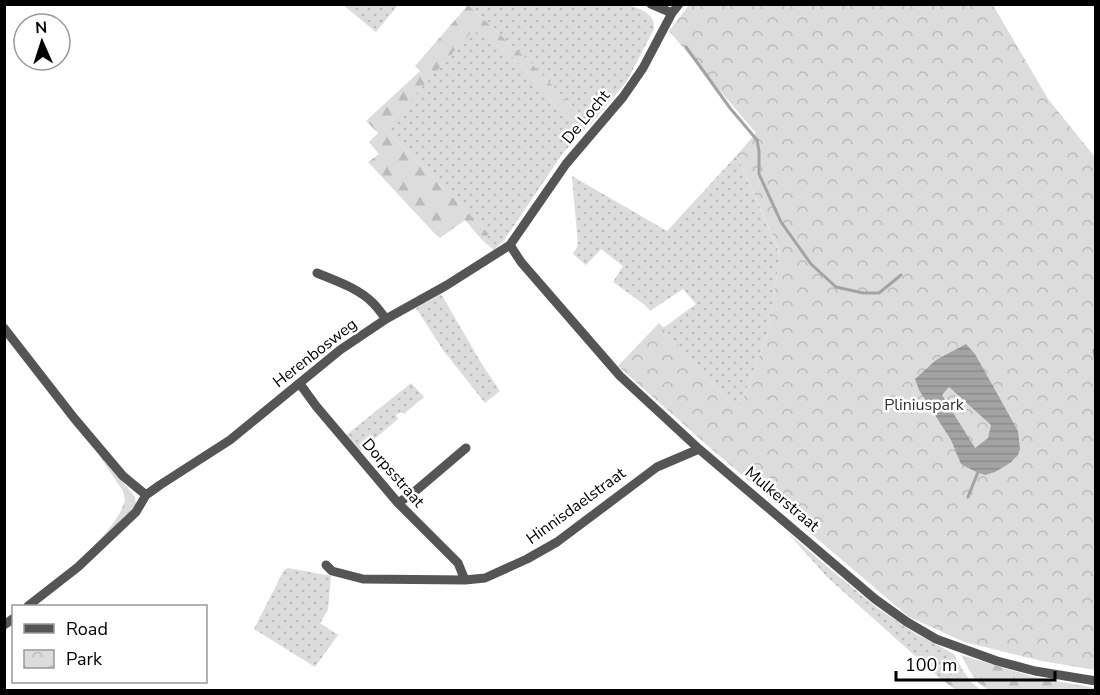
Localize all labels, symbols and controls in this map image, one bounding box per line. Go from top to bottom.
north arrow [12,12,72,72]
text: N [35,17,48,39]
street label: De Locht [557,85,615,149]
street label: Herenbosweg [268,313,362,393]
park label: Pliniuspark [884,394,965,416]
street label: Dorpsstraat [357,434,429,513]
street label: Mulkerstraat [740,461,824,537]
street label: Hinnisdaelstraat [522,462,630,550]
legend [12,605,207,683]
text: Road [66,617,108,641]
scale bar [896,644,1055,682]
text: Park [66,647,103,671]
text: 100 m [905,653,957,677]

